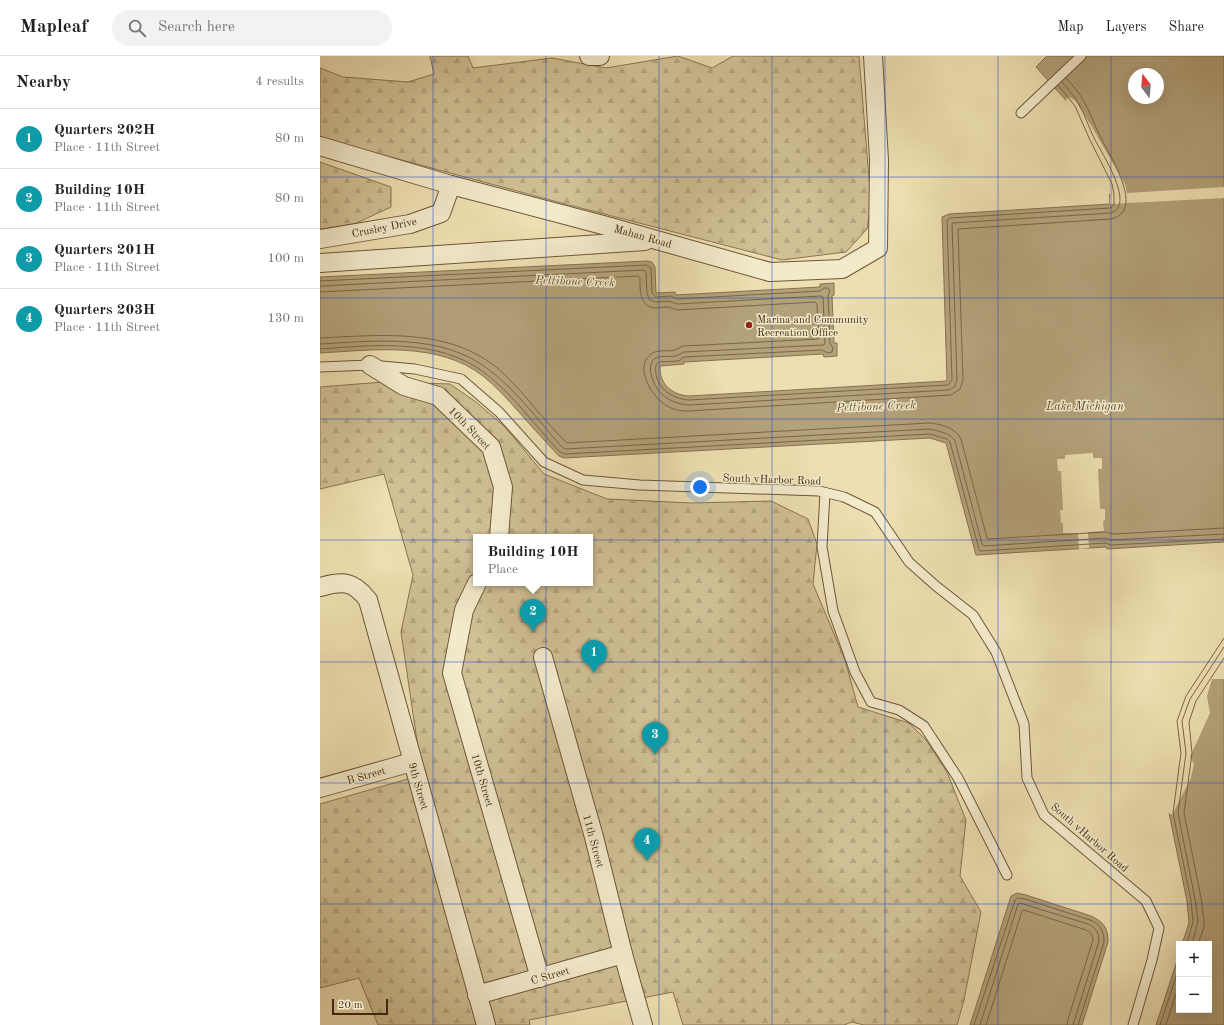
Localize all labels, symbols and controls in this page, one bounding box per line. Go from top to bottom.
search box [112,10,392,46]
icon: search [126,17,148,39]
text: Mapleaf [20,18,88,37]
text: Search here [158,20,235,35]
text: Map [1058,20,1084,34]
text: Layers [1106,20,1147,34]
text: Share [1169,20,1204,34]
north arrow [1128,68,1164,104]
text: Nearby [16,74,71,91]
text: 4 results [255,75,304,88]
text: Quarters 202H [54,123,155,138]
text: 1 [25,132,33,145]
text: 80 m [275,132,304,145]
text: Place · 11th Street [54,141,160,154]
text: Building 10H [54,183,145,198]
text: 2 [25,192,33,205]
text: 80 m [275,192,304,205]
text: Place · 11th Street [54,201,160,214]
street label: Crusley Drive [351,217,418,240]
street label: Mahan Road [612,224,673,251]
text: Quarters 201H [54,243,155,258]
text: 3 [25,252,33,265]
text: 100 m [267,252,304,265]
text: Place · 11th Street [54,261,160,274]
water label: Pettibone Creek [534,275,615,289]
text: Quarters 203H [54,303,155,318]
text: 4 [25,312,33,325]
text: 130 m [267,312,304,325]
place label: Marina and Community Recreation Office [757,315,869,339]
marker: Marina and Community Recreation Office [744,320,754,330]
text: Place · 11th Street [54,321,160,334]
water label: Pettibone Creek [835,400,916,414]
water label: Lake Michigan [1045,401,1124,413]
street label: 10th Street [446,406,492,453]
street label: South vHarbor Road [722,473,822,488]
your location [690,477,710,497]
popup [473,534,593,586]
text: Building 10H [487,545,579,560]
text: Place [487,563,518,576]
pin: 2 [520,599,546,632]
pin: 1 [581,640,607,673]
pin: 3 [642,722,668,755]
street label: 10th Street [469,753,494,808]
street label: 9th Street [406,762,430,811]
street label: B Street [346,766,387,787]
street label: South vHarbor Road [1048,802,1130,875]
street label: 11th Street [580,813,605,869]
pin: 4 [634,828,660,861]
map controls [1176,941,1212,1013]
button: + [1176,941,1212,977]
street label: C Street [530,966,571,987]
button: − [1176,977,1212,1013]
scale bar [332,997,388,1016]
text: 20 m [338,1000,363,1011]

